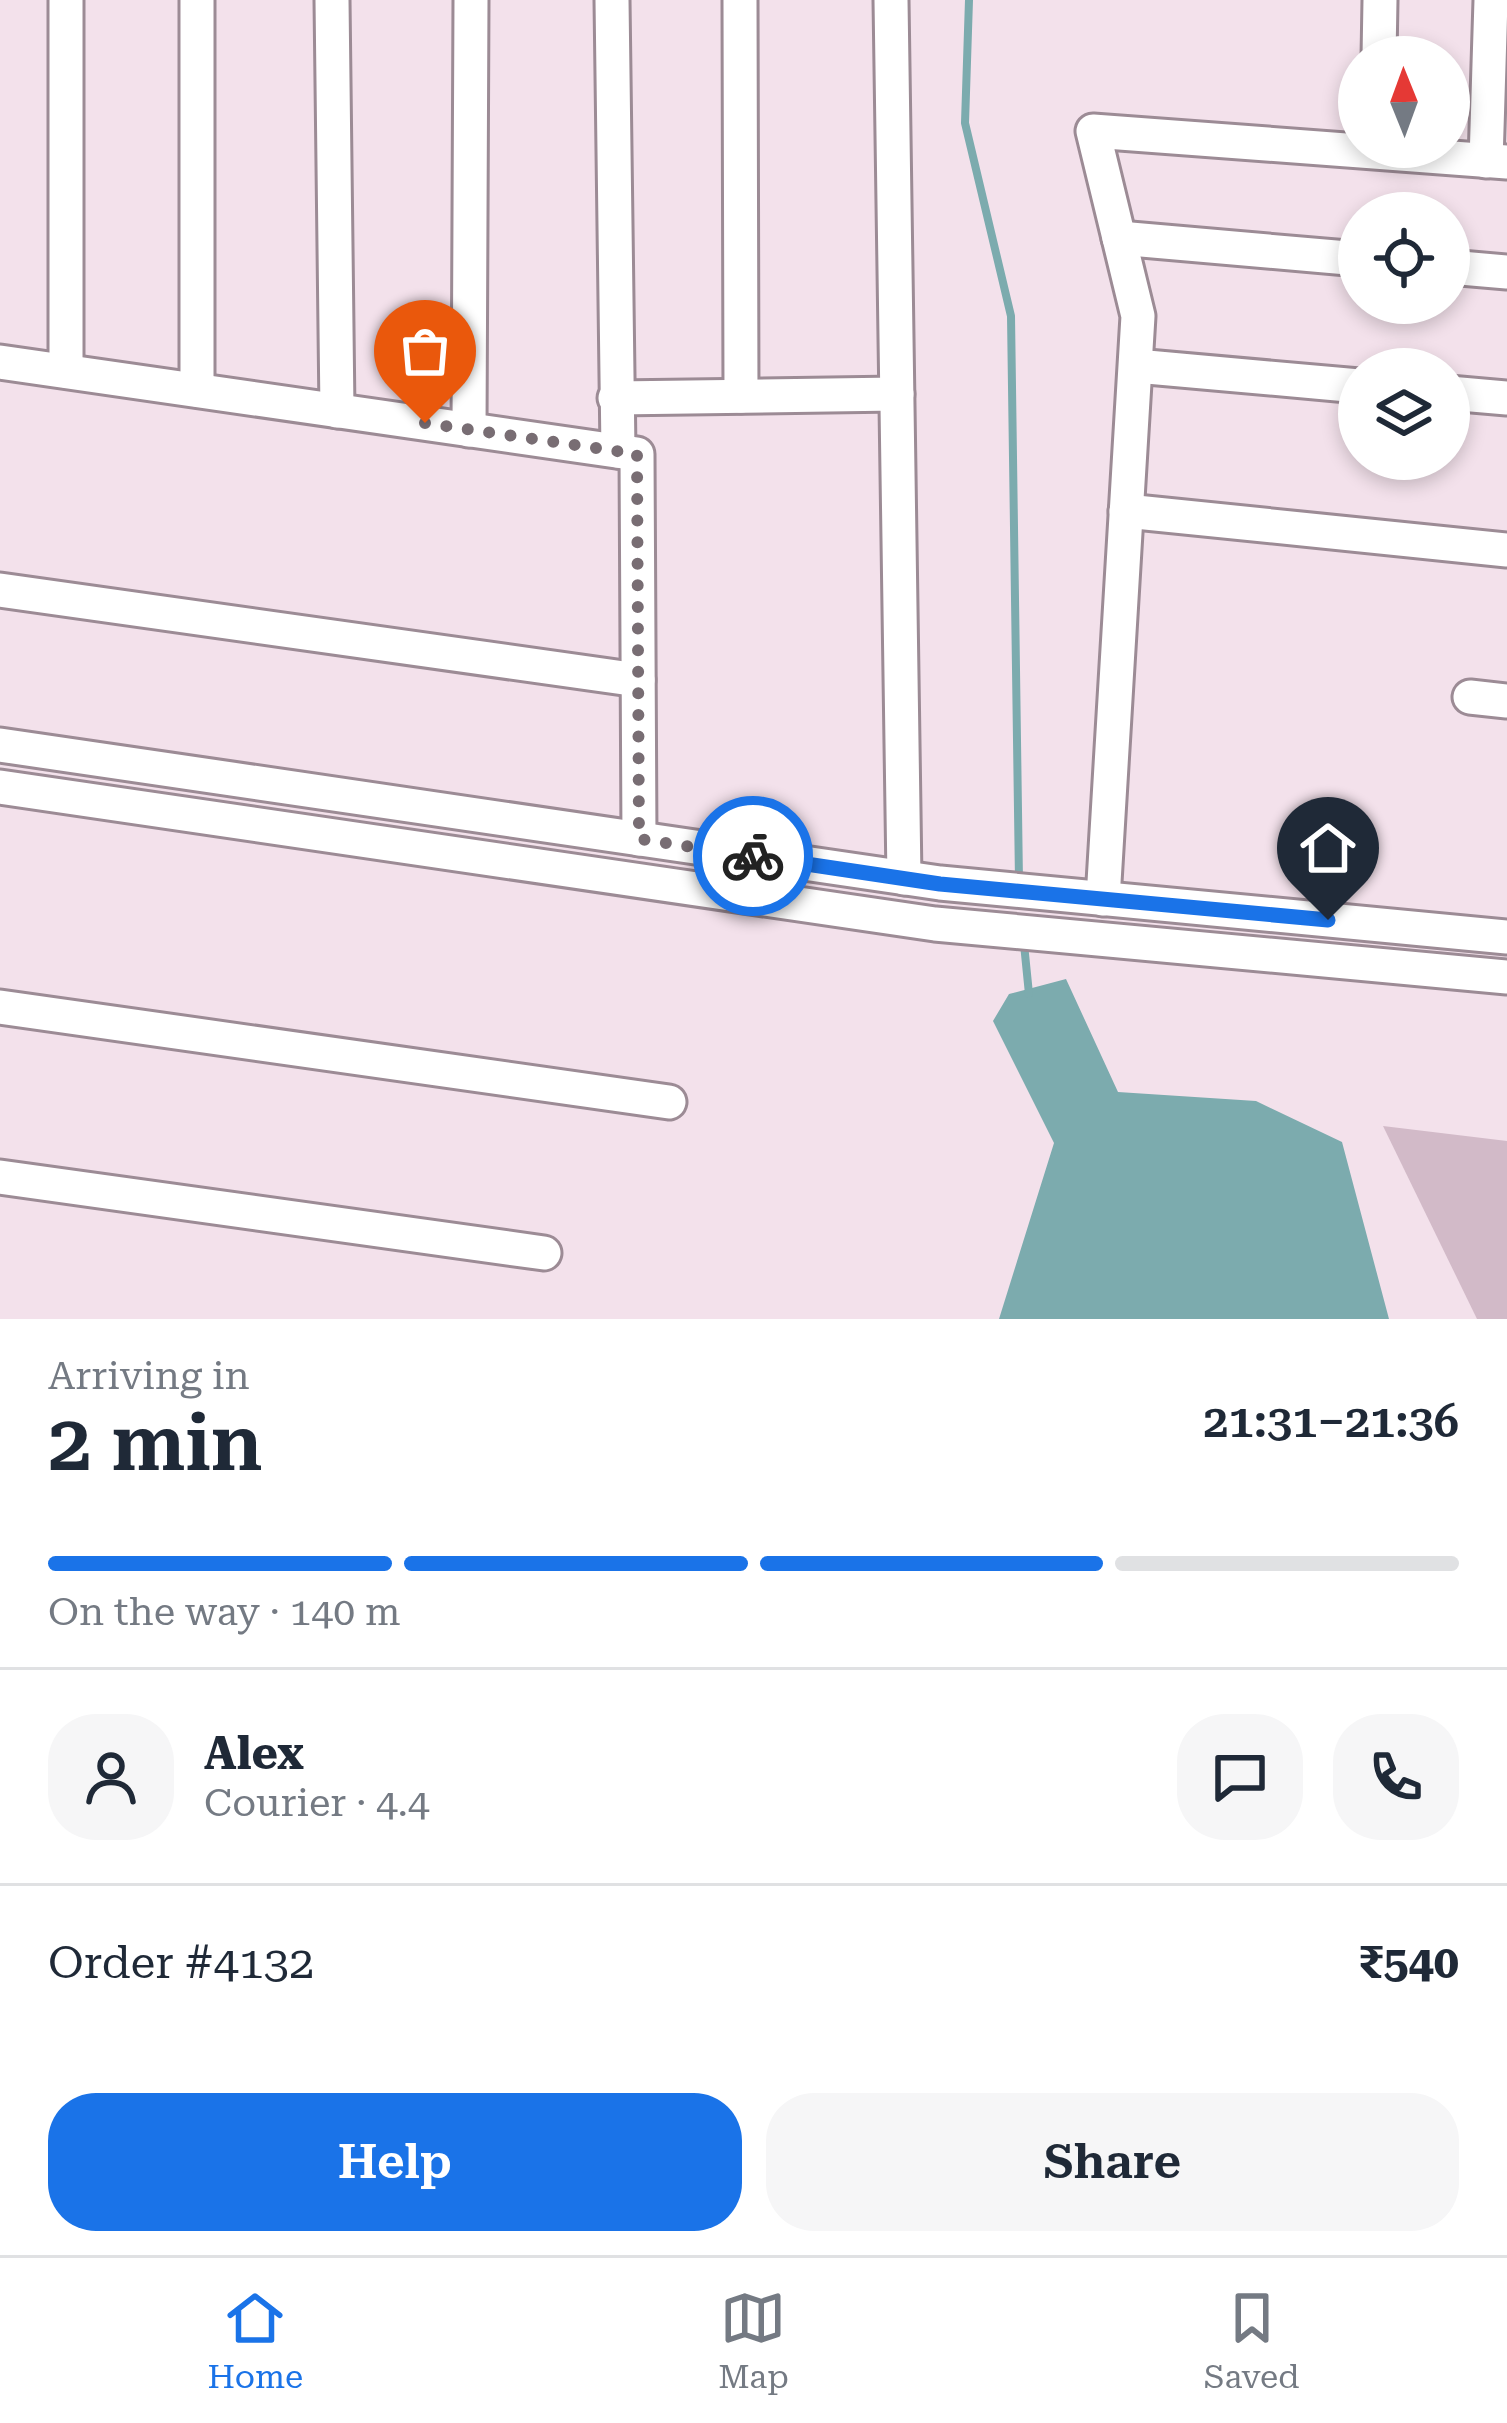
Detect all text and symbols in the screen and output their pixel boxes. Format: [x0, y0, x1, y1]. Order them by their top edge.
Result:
north arrow [1338, 36, 1470, 168]
map controls [1338, 36, 1470, 480]
button: locate [1338, 192, 1470, 324]
pin [374, 300, 476, 423]
icon: bag [392, 318, 458, 384]
button: layers [1338, 348, 1470, 480]
courier [693, 796, 813, 916]
pin [1277, 797, 1379, 920]
icon: home [1295, 815, 1361, 881]
icon: bike [720, 823, 786, 889]
text: Arriving in [48, 1353, 250, 1399]
text: 21:31–21:36 [1203, 1395, 1459, 1448]
text: 2 min [48, 1398, 263, 1489]
text: On the way · 140 m [48, 1589, 400, 1635]
button: person [48, 1714, 174, 1840]
button: chat [1177, 1714, 1303, 1840]
button: phone [1333, 1714, 1459, 1840]
text: Alex [204, 1727, 304, 1780]
text: Courier · 4.4 [204, 1780, 430, 1826]
text: Order #4132 [48, 1936, 314, 1989]
text: ₹540 [1358, 1936, 1459, 1989]
button: Help [48, 2093, 742, 2231]
button: Share [766, 2093, 1459, 2231]
tab: Home [208, 2285, 303, 2396]
tab: Map [718, 2285, 789, 2396]
tab: Saved [1204, 2285, 1299, 2396]

